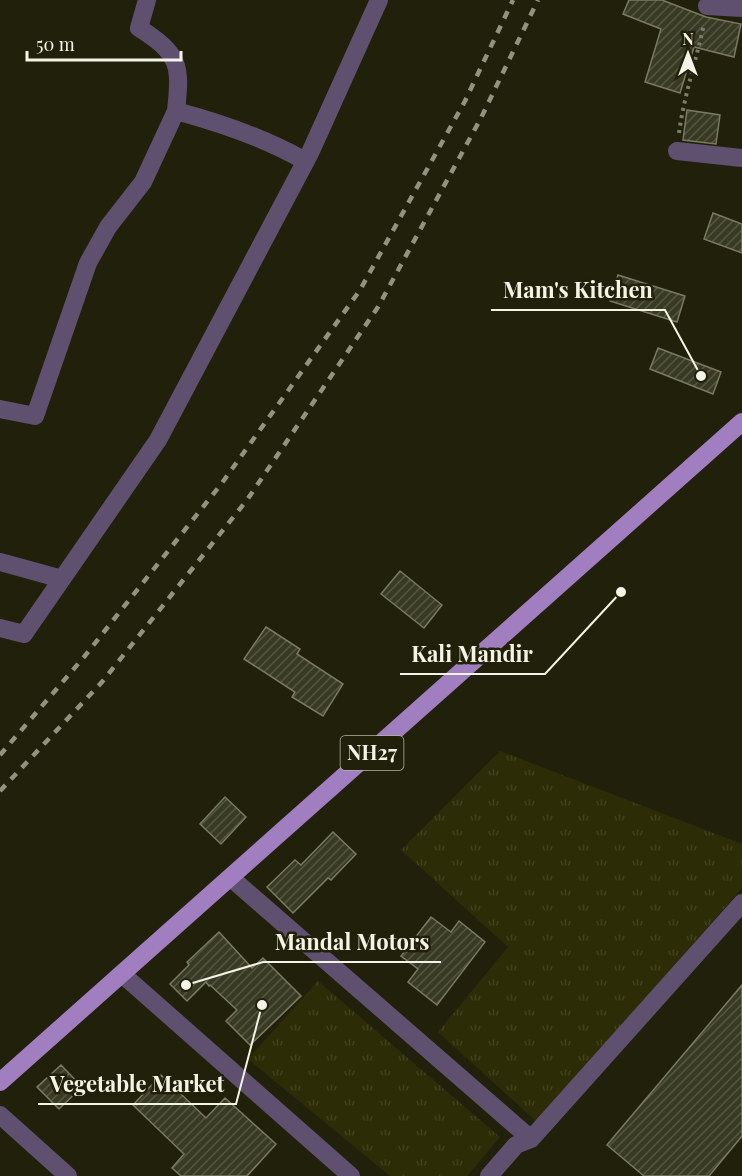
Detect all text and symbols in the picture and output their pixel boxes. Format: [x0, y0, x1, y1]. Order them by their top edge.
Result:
scale bar [27, 24, 182, 62]
north arrow [658, 24, 718, 84]
text: N [682, 28, 694, 49]
text: 50 m [36, 32, 75, 56]
callout: Mam's Kitchen [491, 270, 665, 310]
text: Mam's Kitchen [503, 274, 653, 304]
callout: Kali Mandir [400, 634, 545, 674]
text: Kali Mandir [411, 638, 533, 668]
road number: NH27 [340, 736, 404, 770]
callout: Mandal Motors [263, 922, 441, 962]
text: Mandal Motors [275, 926, 429, 956]
callout: Vegetable Market [38, 1064, 236, 1104]
text: Vegetable Market [49, 1068, 224, 1098]

